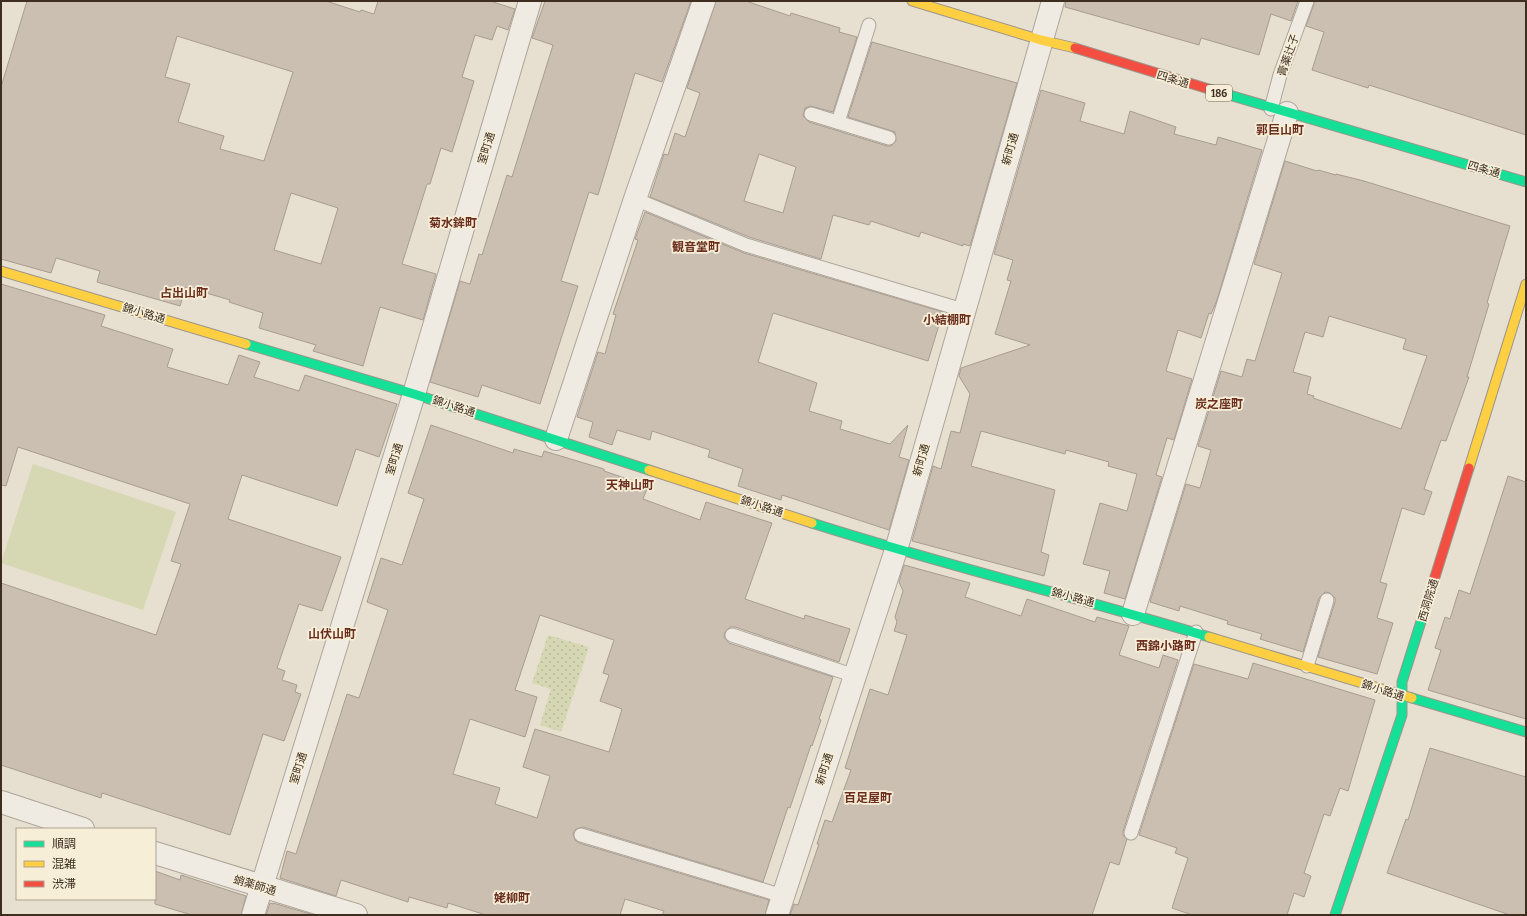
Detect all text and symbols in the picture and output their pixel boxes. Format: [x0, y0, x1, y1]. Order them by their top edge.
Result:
street label: 膏薬辻子 [1275, 32, 1302, 78]
street label: 四条通 [1155, 68, 1191, 91]
road number: 186 [1206, 85, 1232, 101]
district label: 郭巨山町 [1256, 123, 1304, 137]
street label: 室町通 [475, 130, 498, 166]
street label: 新町通 [1000, 131, 1021, 167]
street label: 四条通 [1466, 159, 1502, 180]
district label: 菊水鉾町 [429, 216, 477, 230]
district label: 観音堂町 [672, 240, 720, 254]
district label: 占出山町 [160, 286, 208, 300]
street label: 錦小路通 [121, 301, 167, 326]
district label: 小結棚町 [923, 313, 971, 327]
street label: 錦小路通 [431, 393, 477, 419]
district label: 炭之座町 [1195, 397, 1243, 411]
street label: 室町通 [383, 441, 406, 477]
street label: 新町通 [911, 442, 932, 478]
district label: 天神山町 [606, 478, 654, 492]
street label: 錦小路通 [739, 493, 785, 519]
street label: 西洞院通 [1416, 577, 1441, 623]
street label: 錦小路通 [1050, 586, 1096, 609]
district label: 山伏山町 [308, 627, 356, 641]
district label: 西錦小路町 [1136, 639, 1196, 653]
street label: 錦小路通 [1360, 677, 1406, 703]
street label: 室町通 [287, 750, 310, 786]
street label: 新町通 [813, 751, 836, 787]
district label: 百足屋町 [844, 791, 892, 805]
legend [16, 828, 156, 900]
text: 順調 [52, 837, 76, 851]
text: 混雑 [52, 857, 76, 871]
street label: 蛸薬師通 [232, 873, 278, 898]
text: 渋滞 [52, 877, 76, 891]
district label: 姥柳町 [494, 891, 530, 905]

